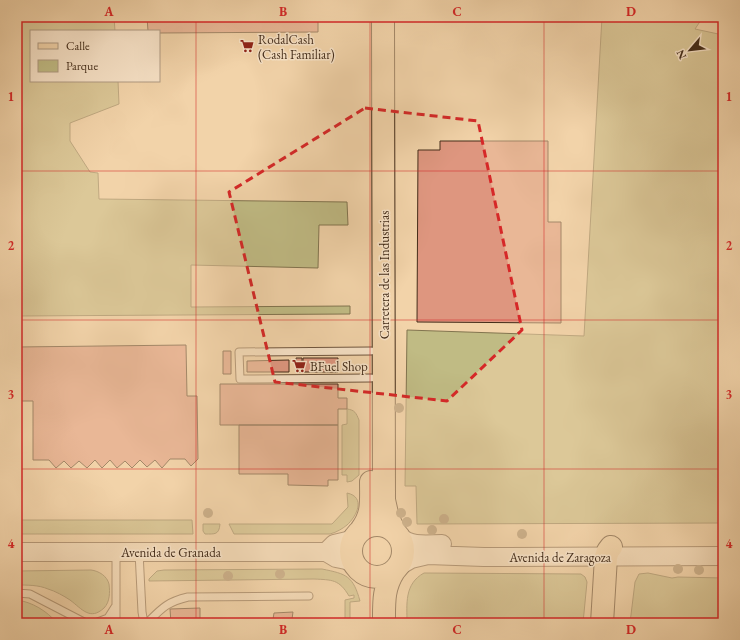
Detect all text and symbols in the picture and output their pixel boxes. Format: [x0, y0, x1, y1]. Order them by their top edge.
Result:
text: A [103, 3, 114, 20]
text: B [279, 3, 287, 20]
text: C [452, 3, 462, 20]
text: D [626, 3, 636, 20]
legend [30, 30, 160, 82]
north arrow [670, 30, 710, 70]
place label: RodalCash (Cash Familiar) [258, 31, 335, 63]
text: Calle [66, 38, 90, 54]
supermarket icon: RodalCash (Cash Familiar) [239, 38, 255, 54]
text: N [673, 47, 689, 62]
text: Parque [66, 58, 98, 74]
text: 1 [8, 88, 15, 105]
text: 1 [726, 88, 733, 105]
street label: Carretera de las Industrias [376, 211, 393, 339]
text: 2 [8, 237, 15, 254]
text: 2 [726, 237, 733, 254]
supermarket icon: BFuel Shop [291, 358, 307, 374]
place label: BFuel Shop [310, 358, 368, 375]
text: 3 [8, 386, 15, 403]
text: 3 [726, 386, 733, 403]
text: 4 [8, 535, 15, 552]
text: 4 [726, 535, 733, 552]
street label: Avenida de Granada [120, 544, 222, 561]
street label: Avenida de Zaragoza [508, 549, 612, 566]
text: A [103, 621, 114, 638]
text: B [279, 621, 287, 638]
text: C [452, 621, 462, 638]
text: D [626, 621, 636, 638]

